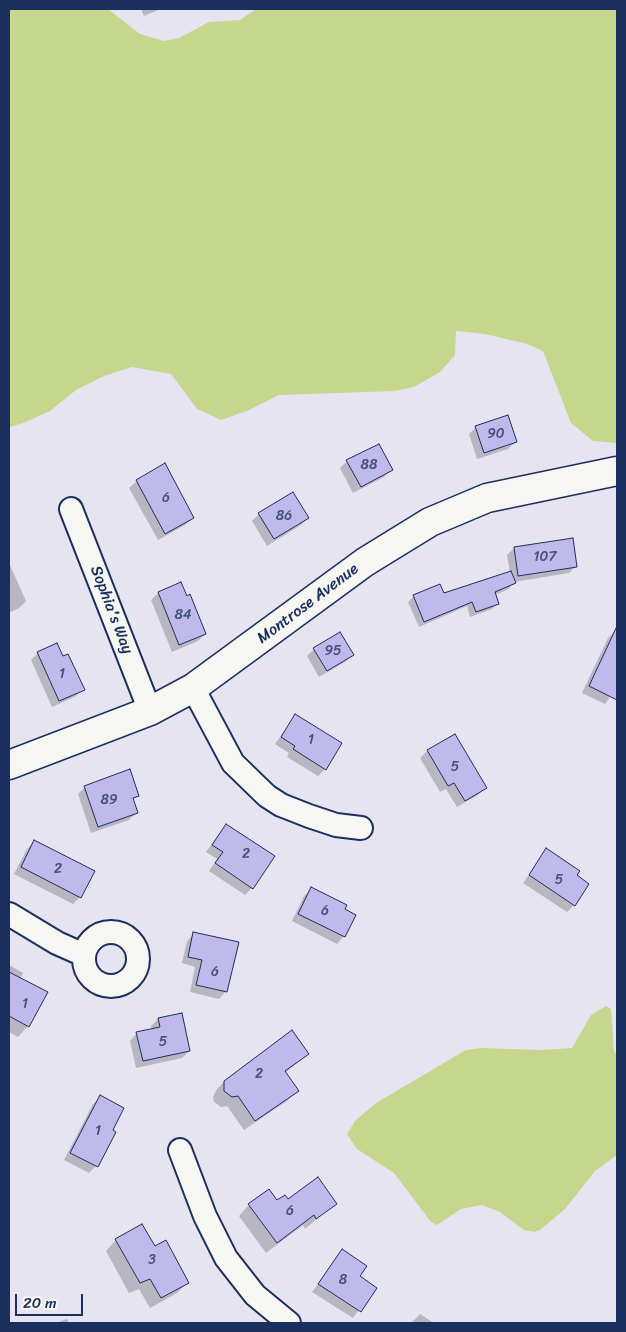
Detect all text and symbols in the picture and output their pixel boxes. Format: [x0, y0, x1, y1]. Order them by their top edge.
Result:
house number: 90 [487, 426, 505, 442]
house number: 88 [361, 457, 377, 473]
house number: 6 [162, 490, 170, 506]
house number: 86 [276, 508, 292, 524]
house number: 107 [534, 549, 556, 565]
street label: Montrose Avenue [254, 560, 362, 648]
street label: Sophia's Way [85, 563, 137, 657]
house number: 84 [174, 607, 192, 623]
house number: 95 [324, 643, 342, 659]
house number: 1 [59, 666, 65, 682]
house number: 1 [308, 732, 314, 748]
house number: 5 [451, 759, 459, 775]
house number: 89 [100, 792, 118, 808]
house number: 2 [242, 846, 250, 862]
house number: 2 [54, 861, 62, 877]
house number: 5 [555, 872, 563, 888]
house number: 6 [321, 903, 329, 919]
house number: 6 [211, 964, 219, 980]
house number: 1 [22, 996, 28, 1012]
house number: 5 [159, 1034, 167, 1050]
house number: 2 [255, 1066, 263, 1082]
house number: 1 [95, 1123, 101, 1139]
house number: 6 [286, 1203, 294, 1219]
house number: 3 [148, 1252, 156, 1268]
house number: 8 [339, 1272, 347, 1288]
scale bar [18, 1284, 85, 1316]
text: 20 m [23, 1290, 57, 1316]

